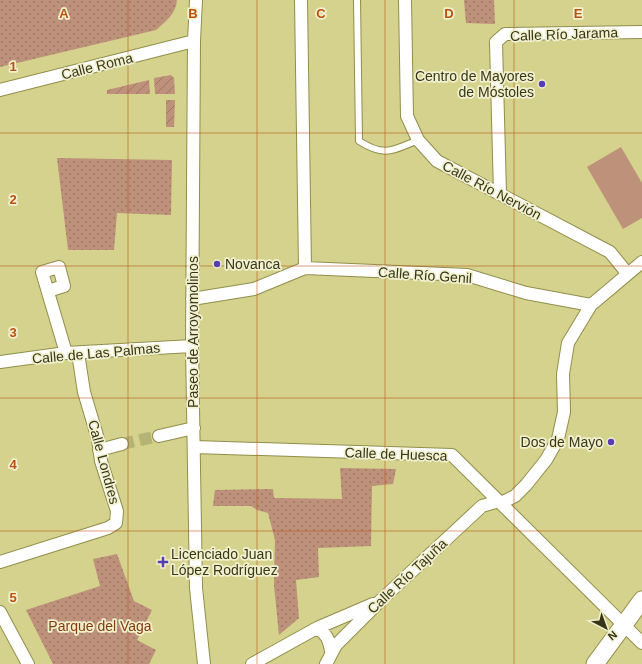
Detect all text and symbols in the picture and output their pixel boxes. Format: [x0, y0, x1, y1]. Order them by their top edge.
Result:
text: A [59, 6, 69, 21]
text: B [188, 6, 198, 21]
text: C [316, 6, 326, 21]
text: D [444, 6, 454, 21]
text: E [574, 6, 583, 21]
street label: Calle Río Jarama [510, 24, 619, 44]
street label: Calle Roma [60, 49, 135, 83]
text: 1 [9, 59, 17, 74]
place label: Centro de Mayores de Móstoles [415, 68, 534, 100]
marker: Centro de Mayores de Móstoles [537, 79, 547, 89]
street label: Calle Río Nervión [440, 157, 544, 223]
text: 2 [9, 192, 17, 207]
street label: Paseo de Arroyomolinos [185, 256, 201, 408]
place label: Novanca [225, 256, 280, 272]
marker: Novanca [212, 259, 222, 269]
street label: Calle Río Genil [377, 264, 473, 286]
text: 3 [9, 325, 17, 340]
street label: Calle de Las Palmas [31, 339, 161, 367]
street label: Calle Londres [85, 418, 123, 506]
place label: Dos de Mayo [521, 434, 603, 450]
marker: Dos de Mayo [606, 437, 616, 447]
street label: Calle de Huesca [344, 444, 448, 464]
text: 4 [9, 457, 17, 472]
street label: Calle Río Tajuña [364, 535, 450, 617]
place label: Licenciado Juan López Rodríguez [171, 546, 278, 578]
marker: Licenciado Juan López Rodríguez [158, 557, 168, 567]
text: 5 [9, 590, 17, 605]
north arrow [586, 608, 626, 648]
park label: Parque del Vaga [48, 618, 152, 634]
text: N [606, 628, 619, 643]

